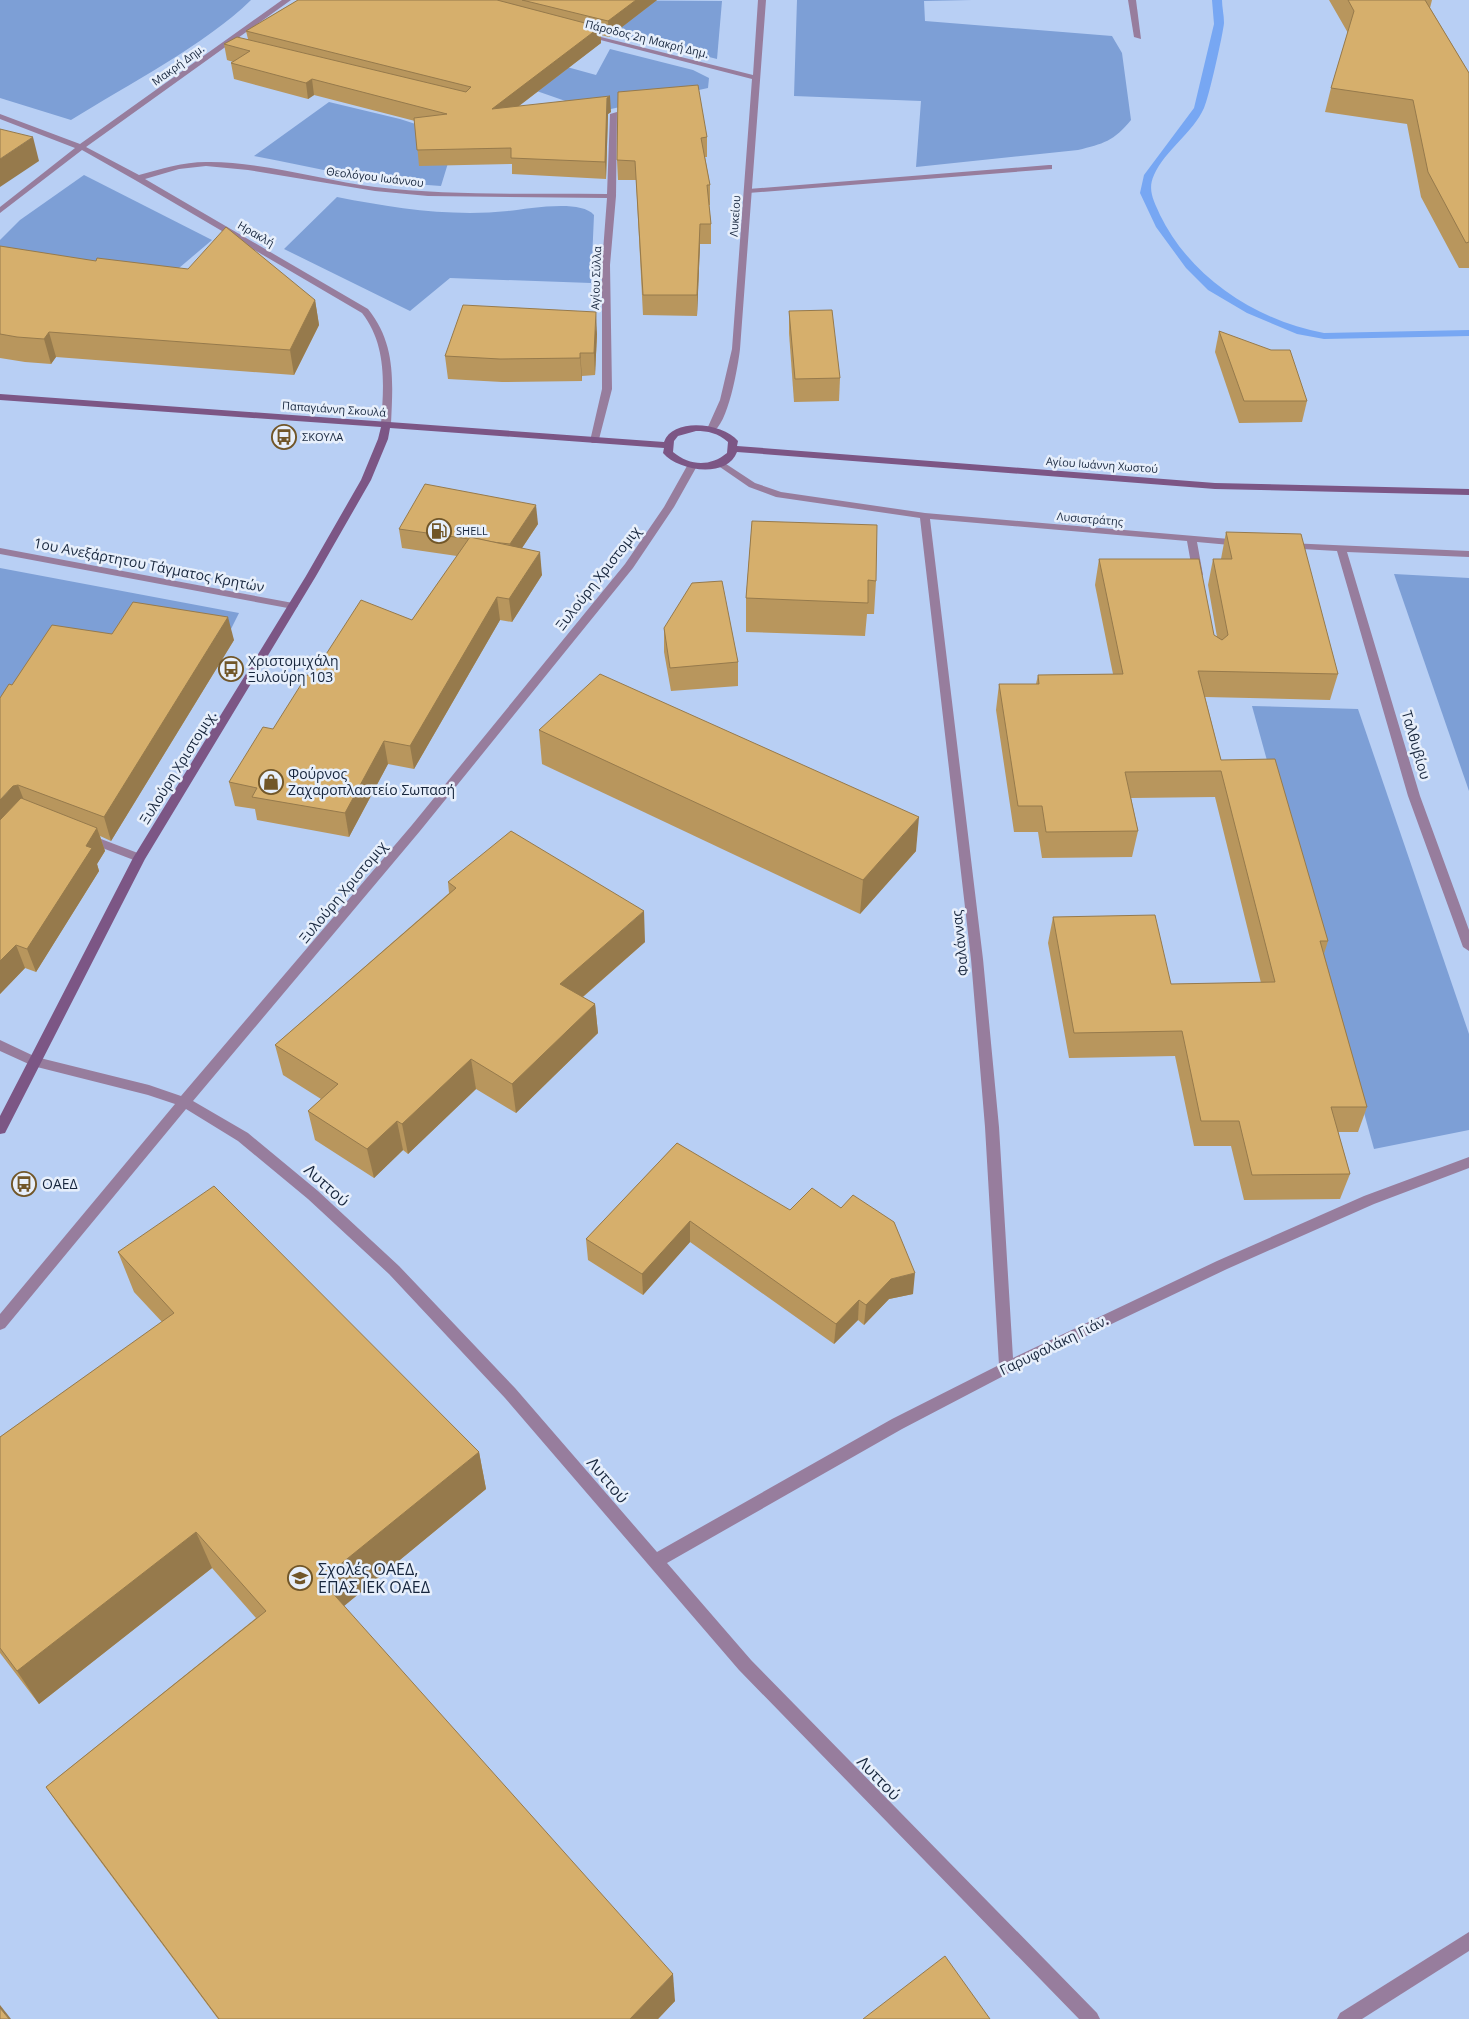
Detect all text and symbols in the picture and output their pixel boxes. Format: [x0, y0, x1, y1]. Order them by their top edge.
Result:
street label: Πάροδος 2η Μακρή Δημ. [584, 16, 710, 61]
street label: Μακρή Δημ. [148, 40, 207, 89]
street label: Θεολόγου Ιωάννου [325, 163, 425, 190]
street label: Λυκείου [726, 194, 743, 237]
street label: Ηρακλή [235, 217, 277, 250]
street label: Αγίου Σύλλα [587, 246, 604, 310]
street label: Παπαγιάννη Σκουλά [282, 397, 387, 420]
bus stop icon: ΣΚΟΥΛΑ [271, 424, 297, 450]
place label: ΣΚΟΥΛΑ [302, 429, 343, 444]
street label: Αγίου Ιωάννη Χωστού [1045, 453, 1159, 476]
street label: Λυσιστράτης [1056, 508, 1124, 529]
fuel station icon: SHELL [426, 518, 452, 544]
street label: Ξυλούρη Χριστομιχ [551, 521, 644, 634]
place label: SHELL [456, 523, 488, 538]
street label: 1ου Ανεξάρτητου Τάγματος Κρητών [32, 533, 266, 596]
place label: Χριστομιχάλη Ξυλούρη 103 [248, 651, 339, 686]
bus stop icon: Χριστομιχάλη Ξυλούρη 103 [218, 656, 244, 682]
street label: Ξυλούρη Χριστομιχ. [135, 706, 220, 827]
street label: Ταλθυβίου [1398, 708, 1435, 782]
place label: Φούρνος Ζαχαροπλαστείο Σωπασή [288, 764, 455, 799]
shop icon: Φούρνος Ζαχαροπλαστείο Σωπασή [258, 769, 284, 795]
street label: Ξυλούρη Χριστομιχ [294, 837, 391, 947]
street label: Φαλάννας [947, 909, 972, 977]
street label: Λυττού [300, 1159, 354, 1211]
bus stop icon: ΟΑΕΔ [11, 1171, 37, 1197]
place label: ΟΑΕΔ [42, 1174, 78, 1193]
street label: Γαρυφαλάκη Γιάν. [996, 1310, 1111, 1379]
street label: Λυττού [582, 1452, 634, 1508]
place label: Σχολές ΟΑΕΔ, ΕΠΑΣ ΙΕΚ ΟΑΕΔ [318, 1558, 430, 1598]
school or university icon: Σχολές ΟΑΕΔ, ΕΠΑΣ ΙΕΚ ΟΑΕΔ [287, 1565, 313, 1591]
street label: Λυττού [852, 1751, 906, 1805]

